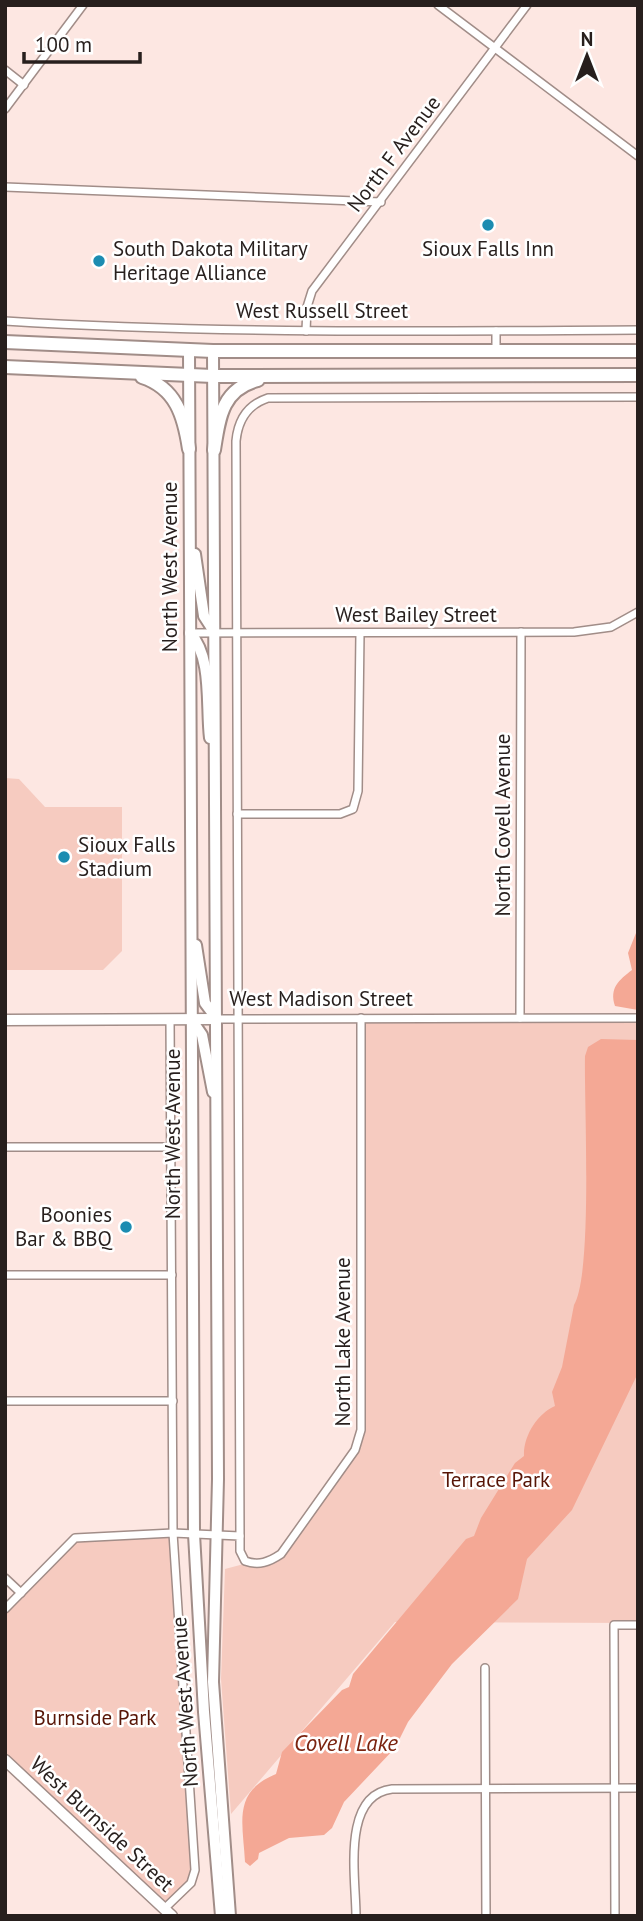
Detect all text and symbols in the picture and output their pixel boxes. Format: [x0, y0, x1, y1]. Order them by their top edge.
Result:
scale bar [24, 21, 140, 65]
north arrow [552, 21, 622, 91]
text: N [581, 27, 593, 51]
text: 100 m [35, 31, 92, 58]
street label: North F Avenue [341, 90, 446, 217]
marker: Sioux Falls Inn [480, 217, 496, 233]
place label: South Dakota Military Heritage Alliance [113, 235, 308, 286]
place label: Sioux Falls Inn [422, 235, 554, 262]
marker: South Dakota Military Heritage Alliance [91, 253, 107, 269]
street label: West Russell Street [236, 297, 408, 324]
street label: North West Avenue [156, 482, 183, 652]
street label: West Bailey Street [335, 601, 497, 628]
street label: North Covell Avenue [489, 734, 516, 916]
place label: Sioux Falls Stadium [78, 831, 176, 882]
marker: Sioux Falls Stadium [56, 849, 72, 865]
street label: West Madison Street [229, 985, 413, 1012]
street label: North West Avenue [159, 1049, 186, 1219]
place label: Boonies Bar & BBQ [15, 1201, 113, 1252]
marker: Boonies Bar & BBQ [118, 1219, 134, 1235]
street label: North Lake Avenue [329, 1257, 356, 1427]
park label: Terrace Park [442, 1466, 550, 1493]
street label: North West Avenue [165, 1616, 204, 1788]
park label: Burnside Park [34, 1704, 156, 1731]
water label: Covell Lake [294, 1728, 398, 1757]
street label: West Burnside Street [25, 1750, 180, 1897]

